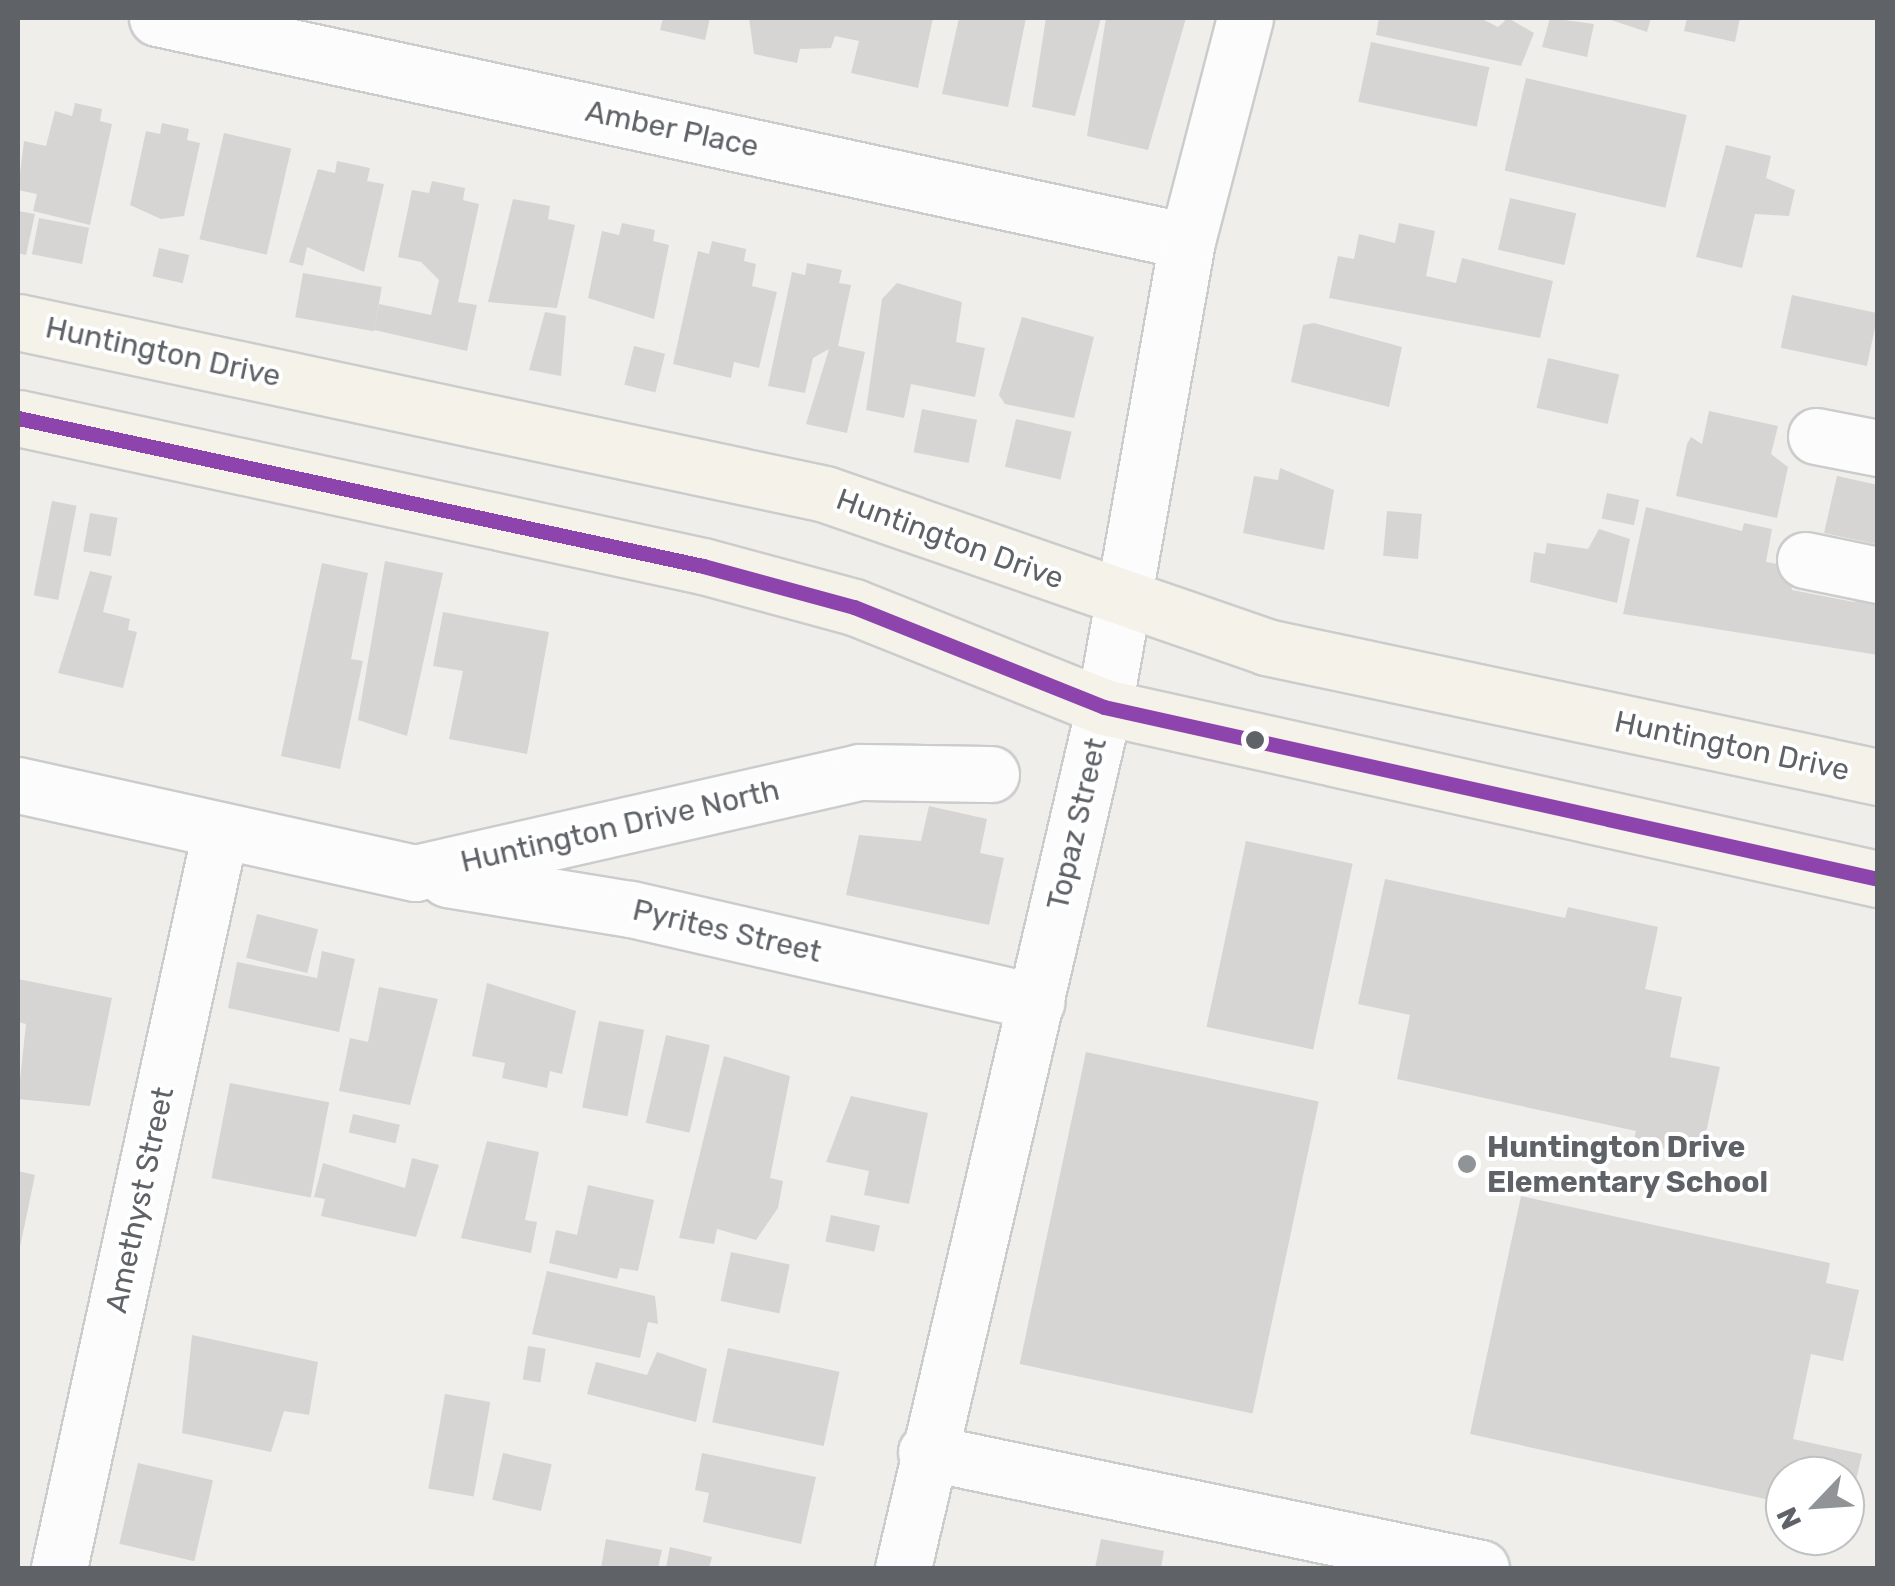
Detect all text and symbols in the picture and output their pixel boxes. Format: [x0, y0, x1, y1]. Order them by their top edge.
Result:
street label: Amber Place [582, 93, 762, 165]
street label: Huntington Drive [42, 310, 284, 394]
street label: Huntington Drive [831, 481, 1069, 597]
street label: Huntington Drive [1611, 704, 1853, 788]
unlabelled marker [1245, 730, 1265, 750]
street label: Topaz Street [1040, 734, 1114, 914]
street label: Huntington Drive North [457, 772, 783, 880]
street label: Pyrites Street [629, 892, 825, 970]
street label: Amethyst Street [98, 1084, 182, 1316]
place label: Huntington Drive Elementary School [1487, 1129, 1769, 1200]
marker: Huntington Drive Elementary School [1456, 1153, 1478, 1175]
north arrow [1765, 1456, 1865, 1556]
text: N [1770, 1502, 1808, 1534]

